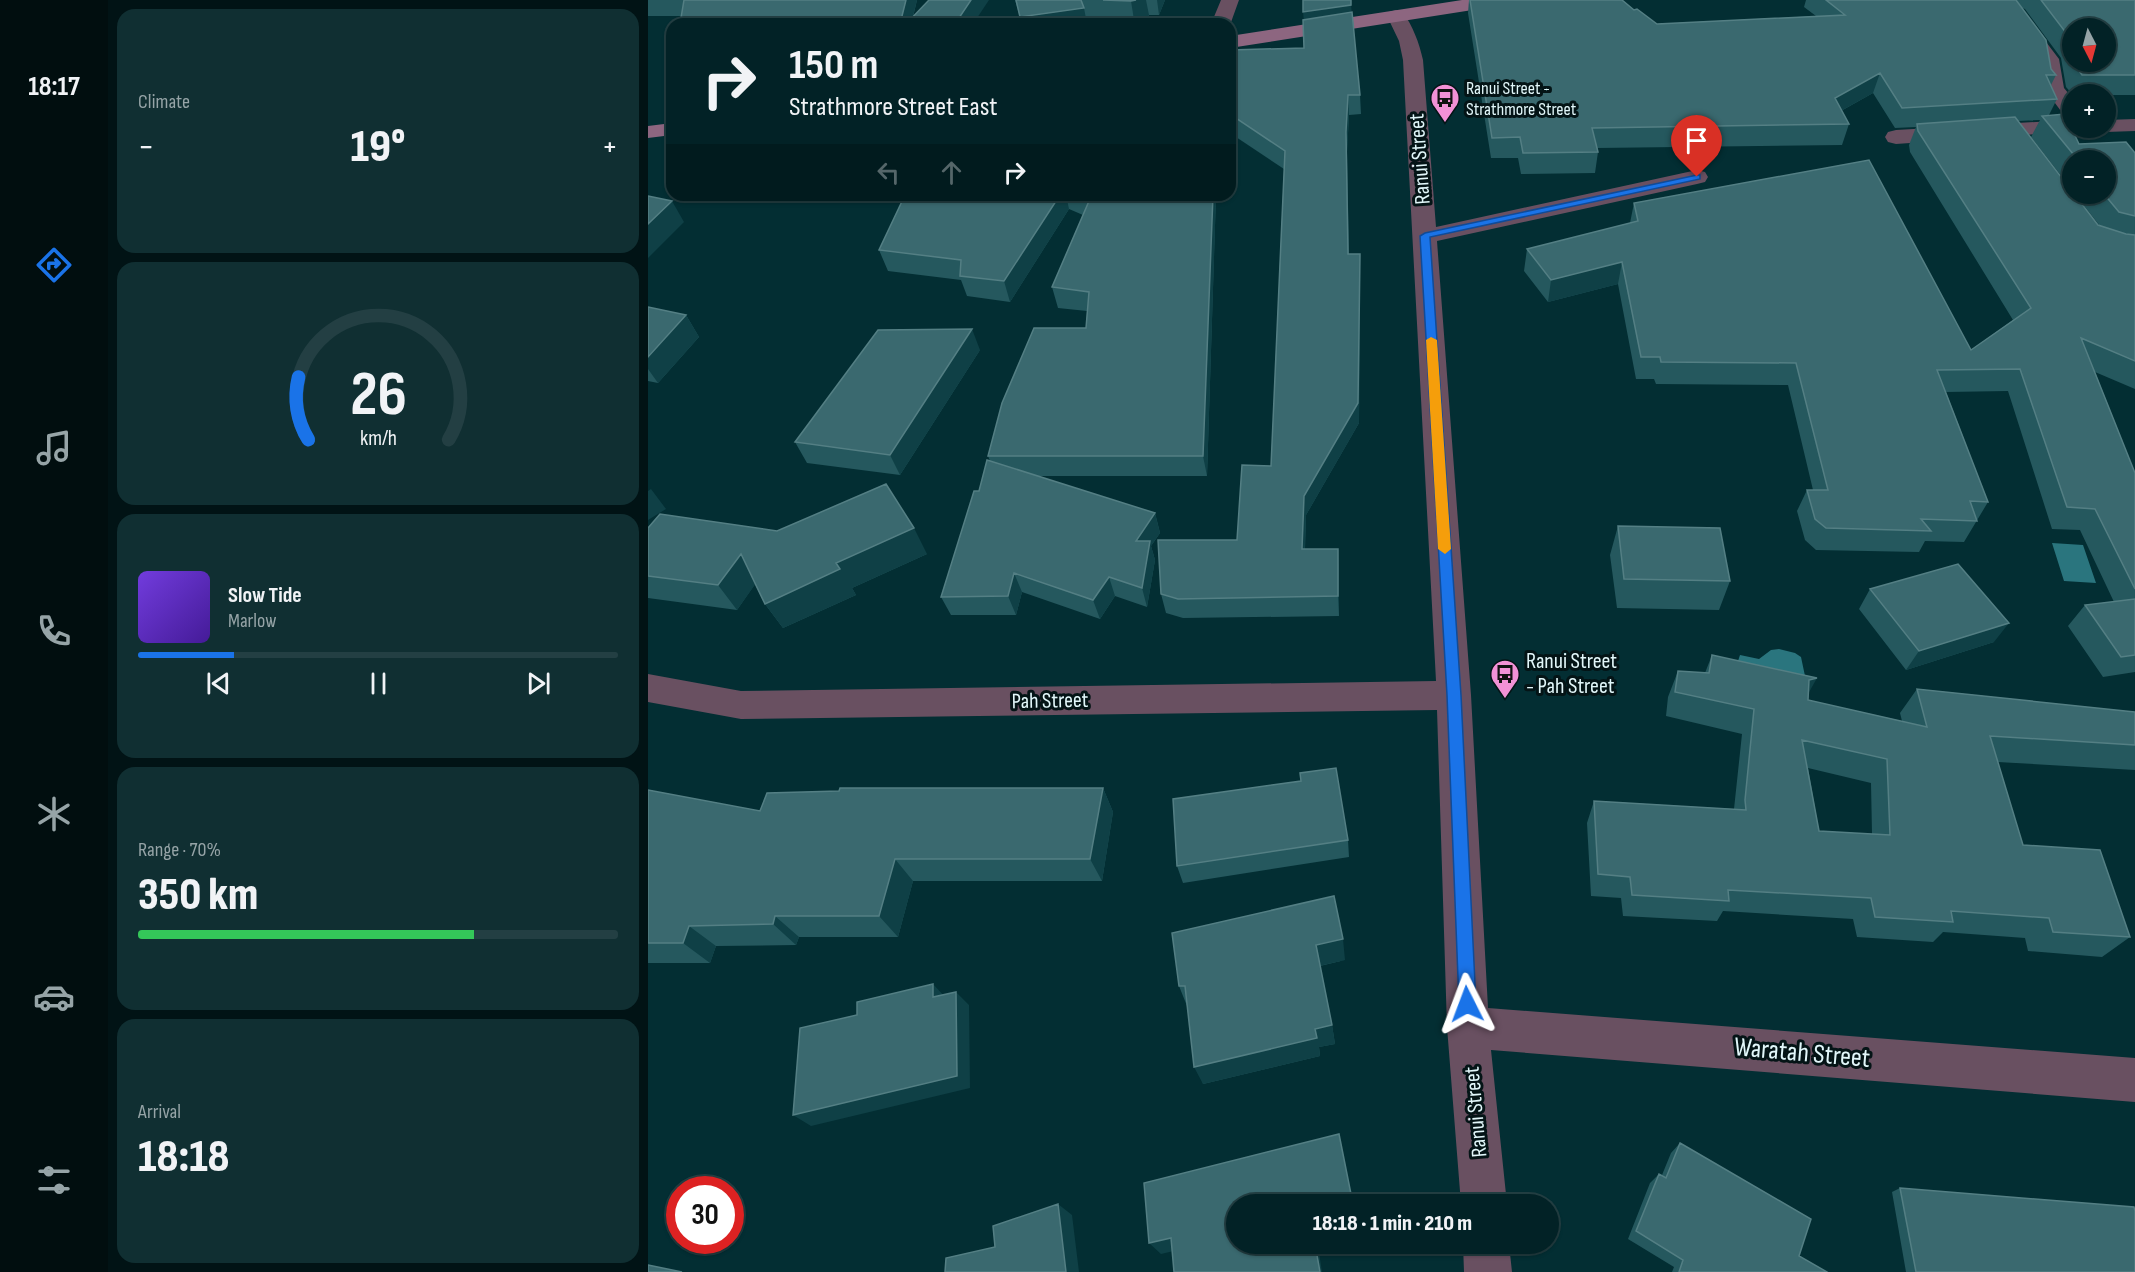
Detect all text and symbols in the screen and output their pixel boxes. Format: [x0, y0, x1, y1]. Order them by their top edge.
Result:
north arrow [2062, 18, 2116, 72]
map controls [2062, 18, 2116, 204]
text: 150 m [789, 40, 878, 91]
icon: right [690, 42, 768, 120]
text: 18:17 [28, 71, 80, 103]
place label: Ranui Street - Strathmore Street [1466, 78, 1577, 120]
bus stop icon: Ranui Street - Strathmore Street [1429, 82, 1461, 124]
button: + [2062, 84, 2116, 138]
text: Climate [138, 90, 190, 114]
text: Strathmore Street East [789, 91, 998, 123]
street label: Ranui Street [1403, 112, 1437, 205]
pin [1671, 115, 1722, 177]
text: 19° [351, 120, 405, 175]
icon: arrive [1680, 124, 1713, 157]
text: − [138, 127, 154, 167]
text: + [602, 127, 618, 167]
button: − [2062, 150, 2116, 204]
icon: left [872, 156, 905, 189]
icon: ahead [935, 156, 968, 189]
icon: right [998, 156, 1031, 189]
icon: directions [33, 244, 75, 286]
text: 26 [350, 359, 406, 434]
icon: music [33, 427, 75, 469]
text: km/h [359, 427, 397, 452]
text: Slow Tide [228, 582, 302, 609]
text: Marlow [228, 609, 276, 633]
icon: phone [33, 610, 75, 652]
place label: Ranui Street - Pah Street [1526, 648, 1617, 700]
bus stop icon: Ranui Street - Pah Street [1489, 658, 1521, 700]
icon: previous [202, 667, 235, 700]
icon: pause [362, 667, 395, 700]
icon: next [522, 667, 555, 700]
street label: Pah Street [1011, 687, 1089, 715]
icon: climate [33, 793, 75, 835]
text: Range · 70% [138, 838, 221, 862]
text: 350 km [138, 868, 258, 923]
position arrow [1435, 972, 1499, 1036]
icon: car [33, 976, 75, 1018]
street label: Waratah Street [1733, 1031, 1871, 1075]
street label: Ranui Street [1459, 1065, 1493, 1158]
text: Arrival [138, 1100, 181, 1124]
text: 18:18 [138, 1130, 230, 1185]
icon: filters [33, 1159, 75, 1201]
speed limit sign: 30 [666, 1176, 744, 1254]
text: 18:18 · 1 min · 210 m [1313, 1210, 1472, 1237]

